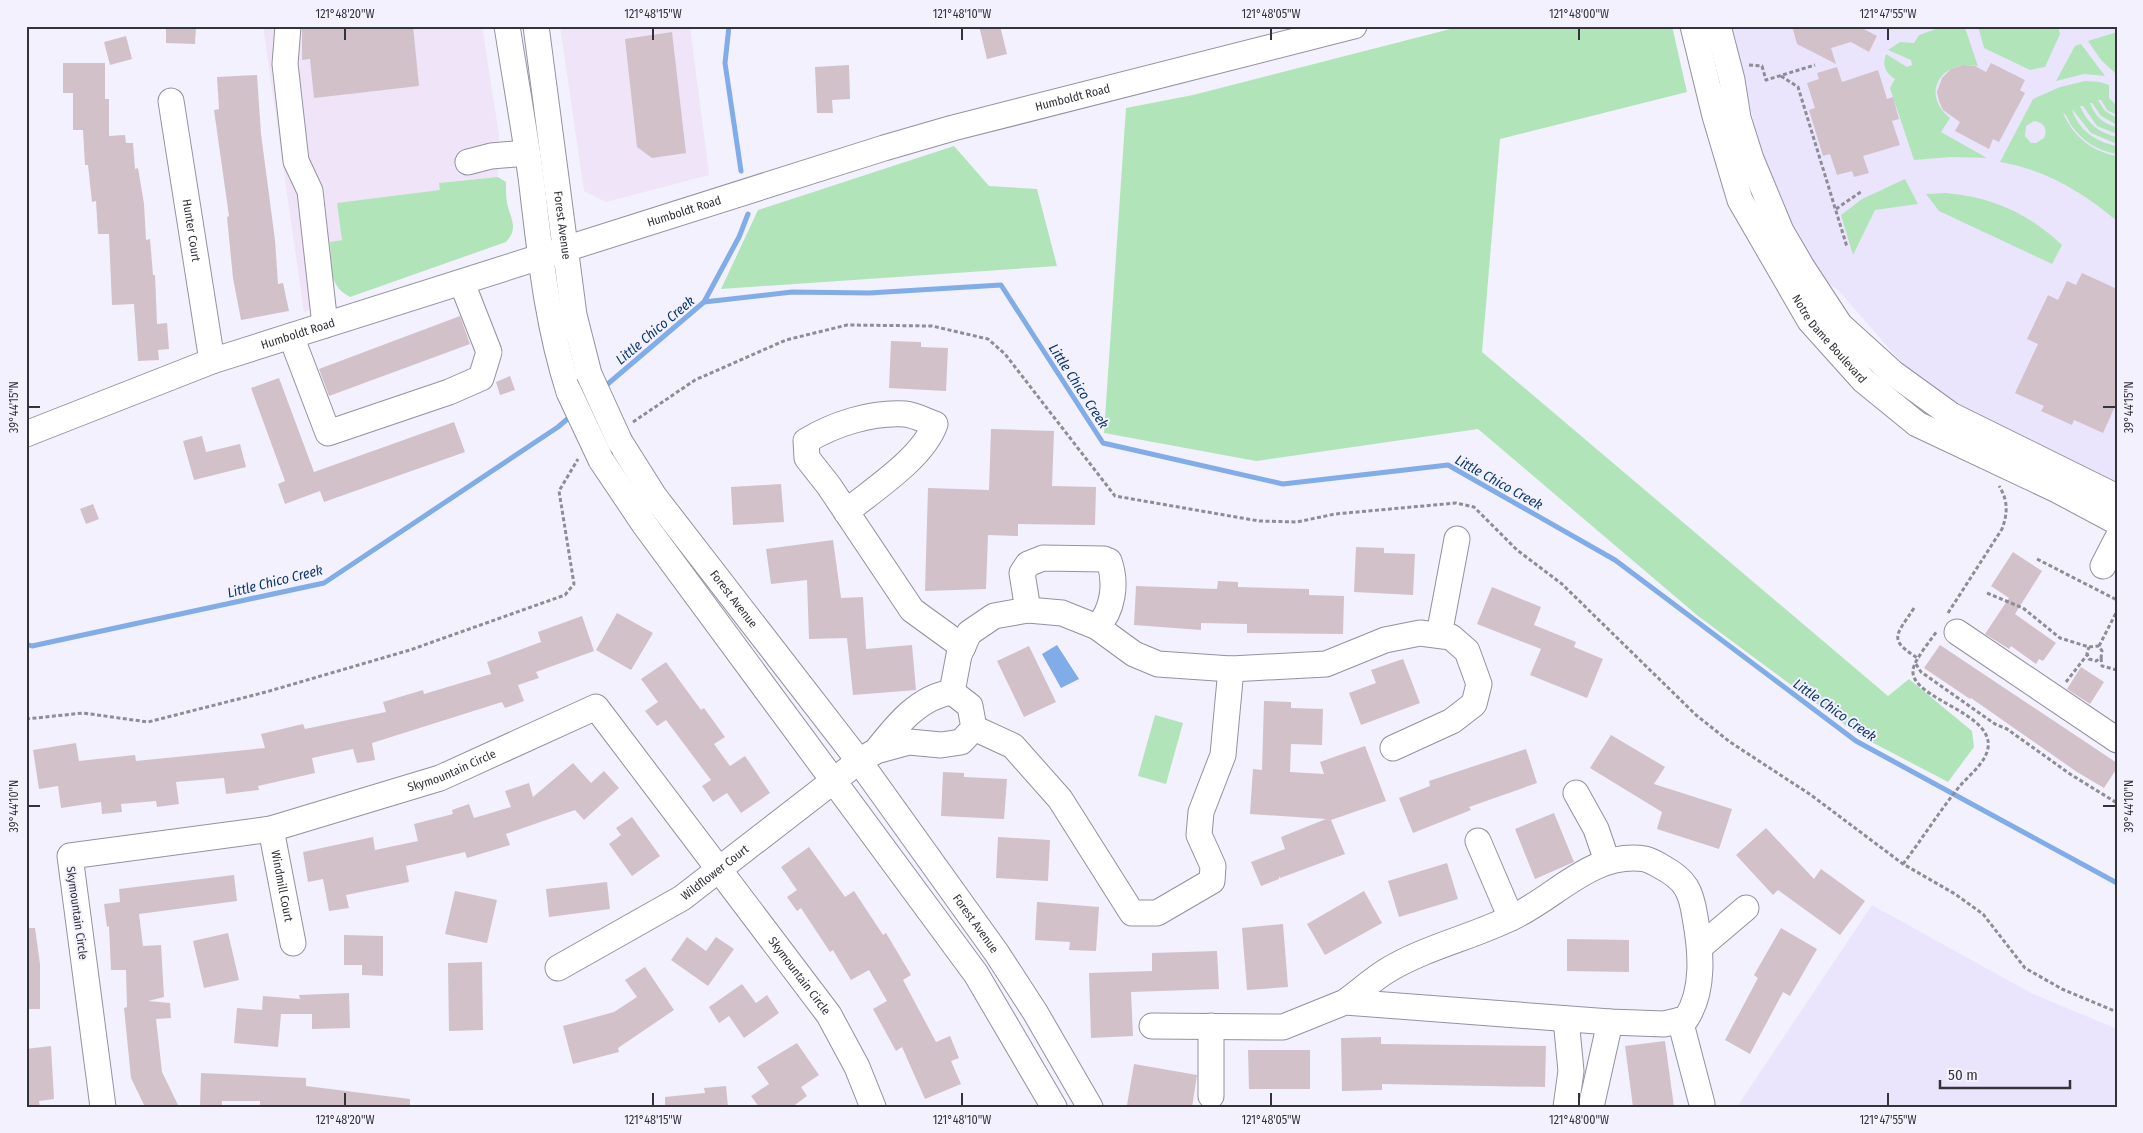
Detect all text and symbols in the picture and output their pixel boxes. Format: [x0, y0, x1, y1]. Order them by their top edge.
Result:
text: 121°48'20"W [315, 7, 375, 21]
text: 121°48'15"W [624, 7, 682, 21]
text: 121°48'10"W [933, 7, 991, 21]
text: 121°48'05"W [1242, 7, 1300, 21]
text: 121°48'00"W [1549, 7, 1609, 21]
text: 121°47'55"W [1859, 7, 1917, 21]
street label: Humboldt Road [1034, 81, 1111, 114]
street label: Forest Avenue [551, 190, 574, 260]
street label: Humboldt Road [645, 193, 723, 230]
street label: Hunter Court [180, 198, 203, 263]
water label: Little Chico Creek [612, 292, 698, 368]
street label: Notre Dame Boulevard [1789, 292, 1869, 386]
street label: Humboldt Road [259, 315, 337, 352]
water label: Little Chico Creek [1045, 341, 1112, 432]
text: 39°44'15"N [7, 381, 21, 433]
text: 39°44'15"N [2122, 381, 2136, 433]
water label: Little Chico Creek [1452, 451, 1546, 514]
water label: Little Chico Creek [226, 561, 325, 602]
street label: Forest Avenue [707, 567, 760, 631]
water label: Little Chico Creek [1790, 675, 1880, 745]
street label: Skymountain Circle [406, 747, 498, 794]
text: 39°44'10"N [7, 780, 21, 832]
text: 39°44'10"N [2122, 780, 2136, 832]
street label: Wildflower Court [678, 842, 752, 903]
street label: Windmill Court [268, 849, 296, 923]
street label: Skymountain Circle [64, 865, 90, 961]
street label: Forest Avenue [950, 892, 1001, 956]
street label: Skymountain Circle [765, 934, 833, 1018]
scale bar [1940, 1058, 2070, 1090]
text: 50 m [1948, 1066, 1978, 1084]
text: 121°48'20"W [315, 1113, 375, 1127]
text: 121°48'15"W [624, 1113, 682, 1127]
text: 121°48'10"W [933, 1113, 991, 1127]
text: 121°48'05"W [1242, 1113, 1300, 1127]
text: 121°48'00"W [1549, 1113, 1609, 1127]
text: 121°47'55"W [1859, 1113, 1917, 1127]

